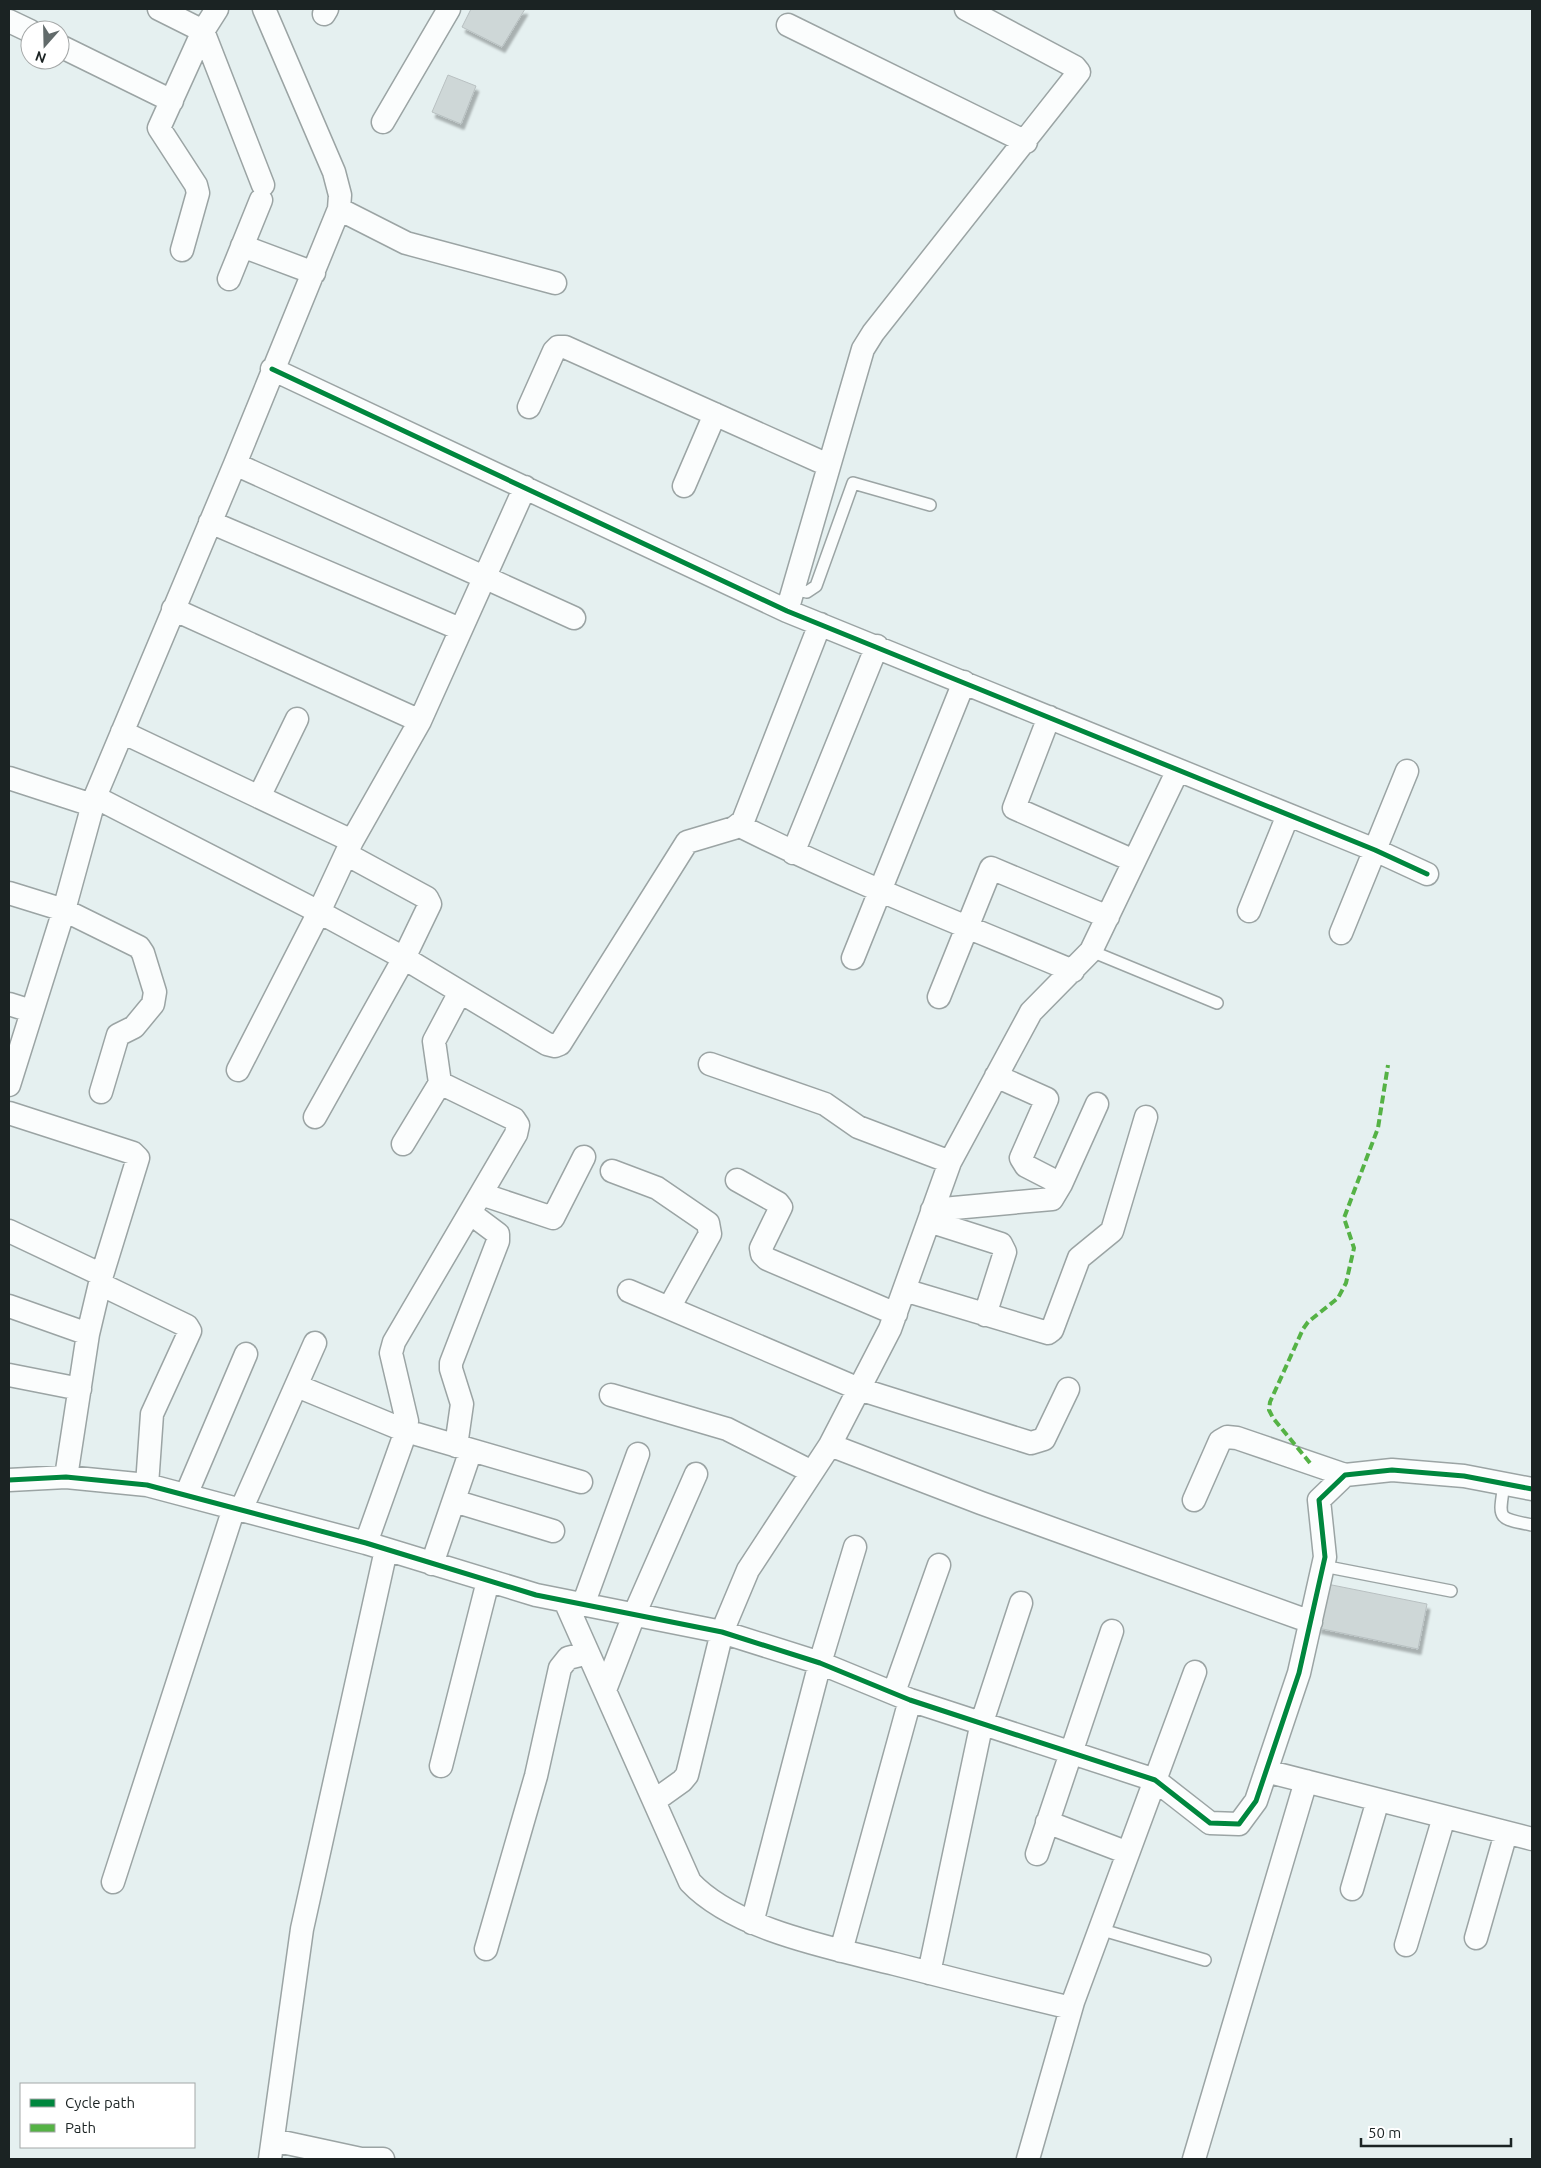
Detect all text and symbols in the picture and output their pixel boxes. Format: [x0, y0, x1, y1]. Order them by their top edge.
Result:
north arrow [20, 20, 70, 70]
text: N [33, 48, 48, 67]
legend [20, 2083, 195, 2148]
text: Cycle path [65, 2094, 135, 2111]
scale bar [1361, 2116, 1511, 2148]
text: Path [65, 2119, 96, 2136]
text: 50 m [1368, 2124, 1401, 2141]

